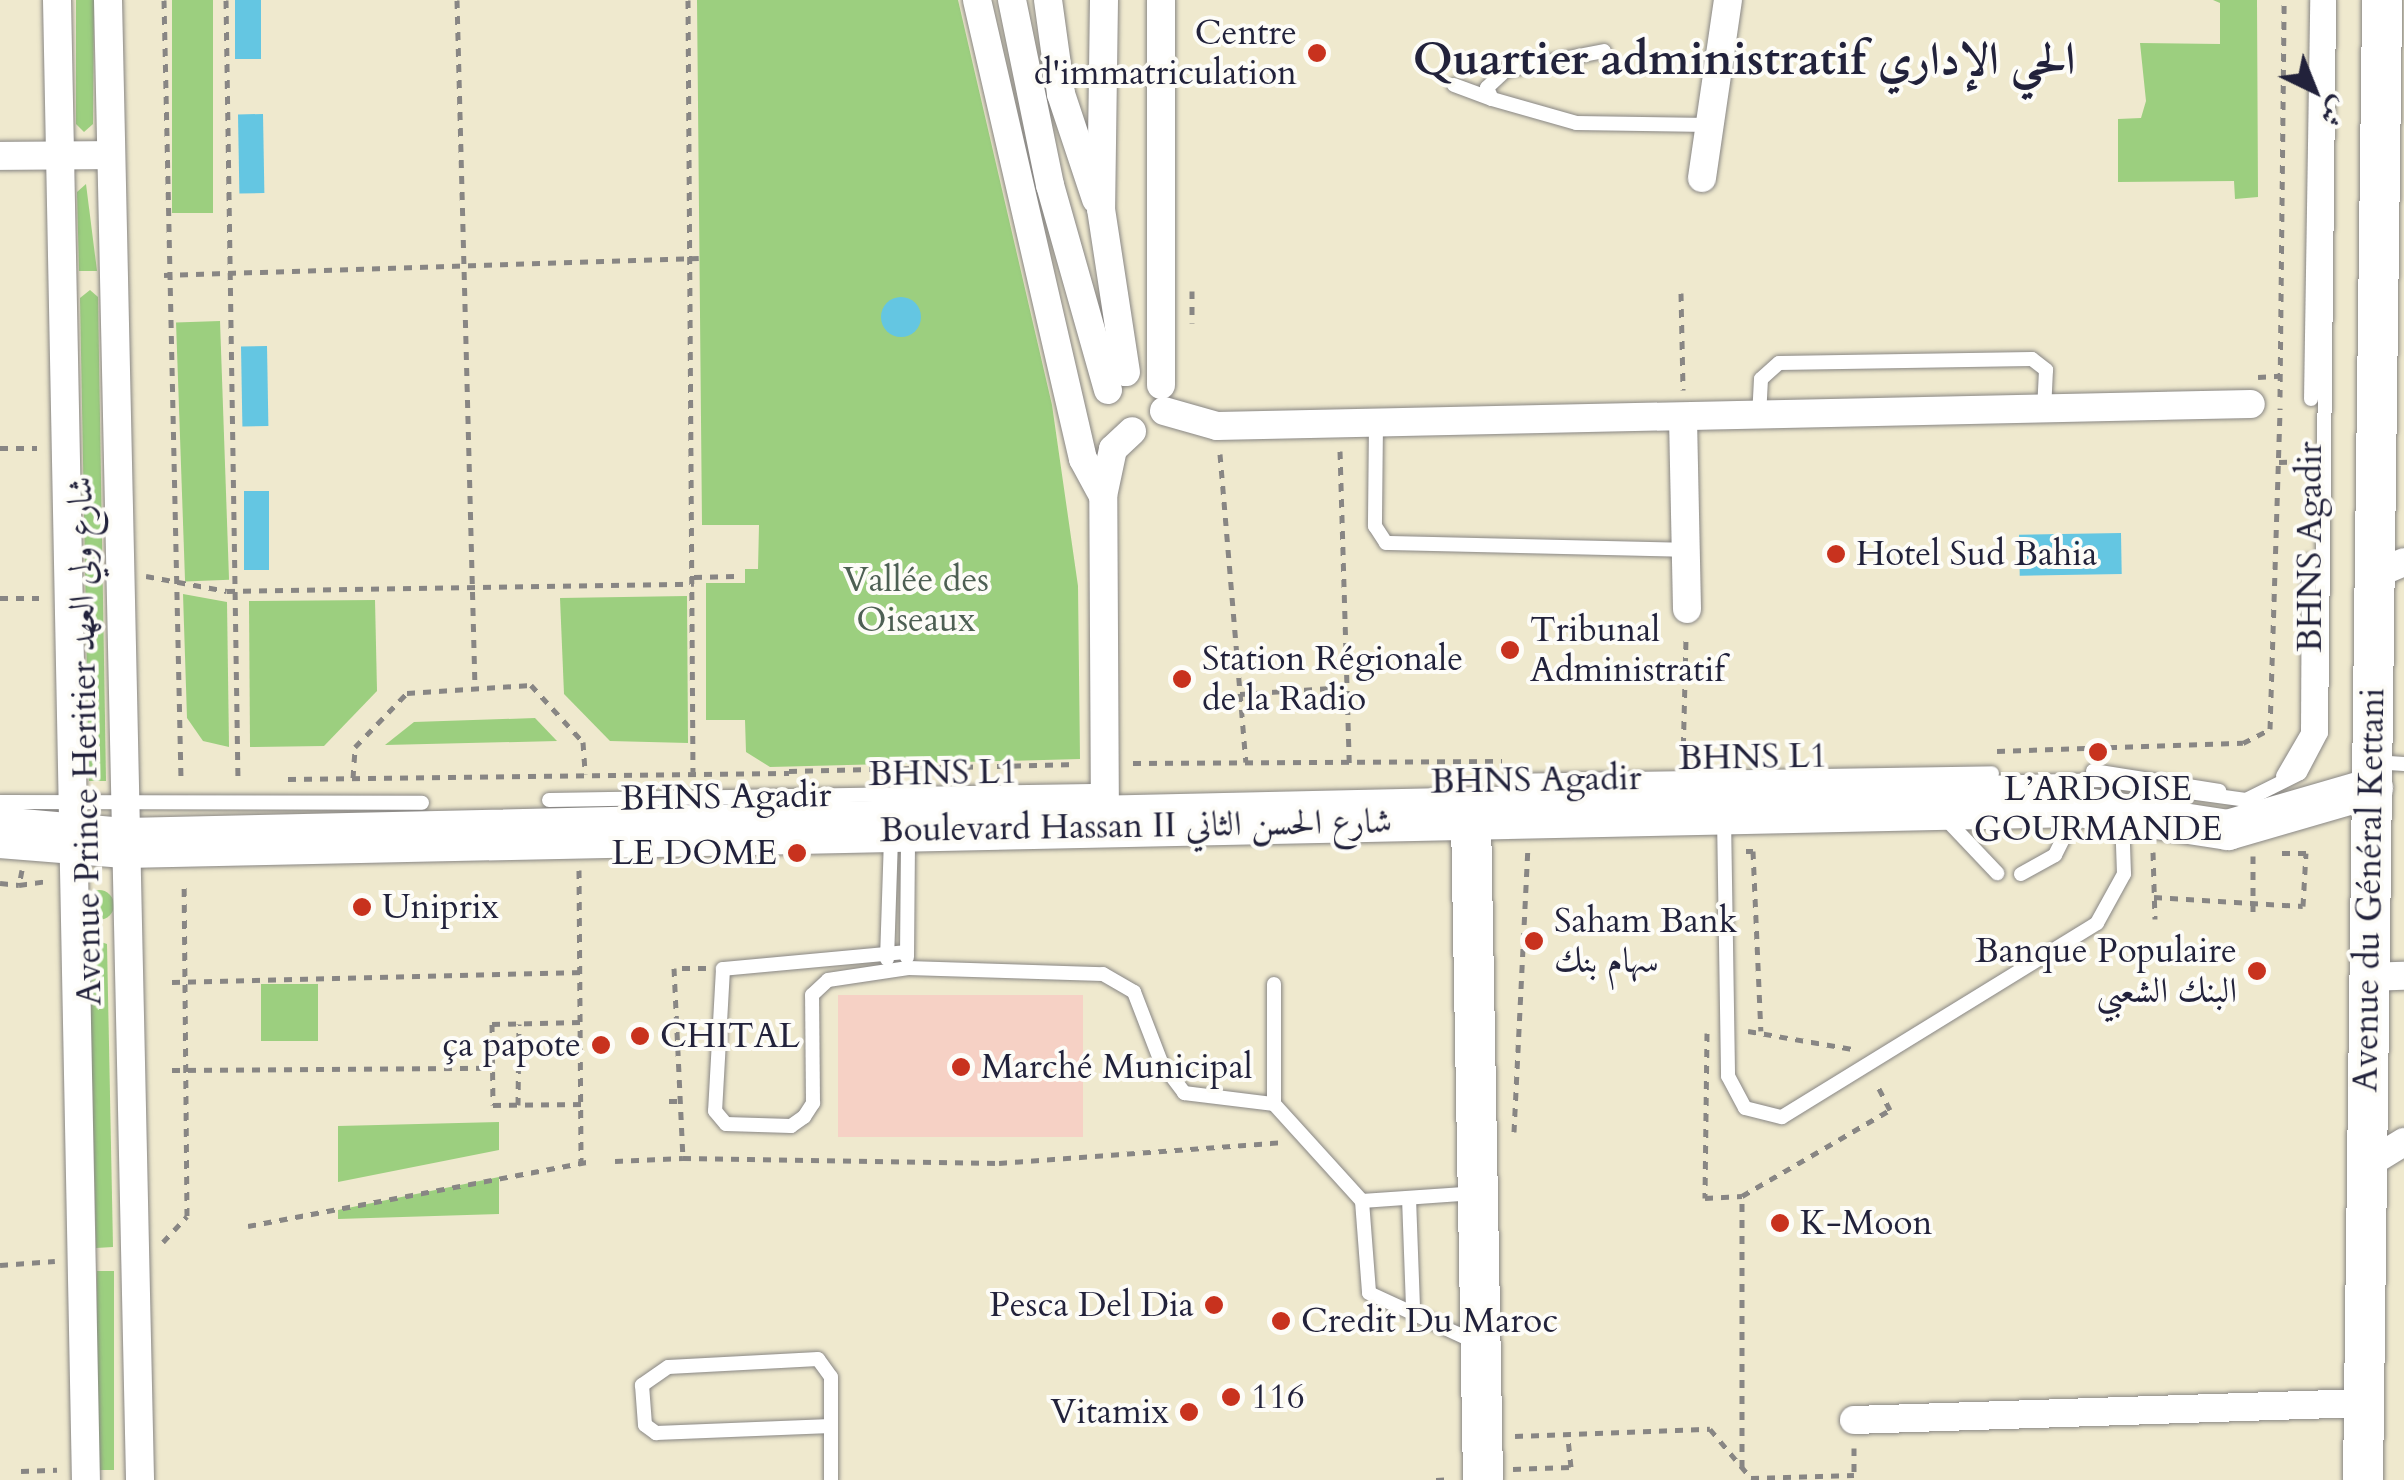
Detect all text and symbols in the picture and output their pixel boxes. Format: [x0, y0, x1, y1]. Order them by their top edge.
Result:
place label: Centre d'immatriculation [1034, 12, 1297, 94]
district label: Quartier administratif الحي الإداري [1413, 33, 2075, 87]
north arrow [2264, 40, 2364, 140]
marker: Centre d'immatriculation [1306, 42, 1328, 64]
text: ش [2311, 89, 2358, 135]
street label: BHNS Agadir [2289, 442, 2331, 652]
street label: Avenue Prince Heritier شارع ولي العهد [59, 476, 111, 1006]
place label: Hotel Sud Bahia [1856, 533, 2097, 575]
marker: Hotel Sud Bahia [1825, 543, 1847, 565]
park label: Vallée des Oiseaux [843, 559, 989, 641]
place label: Tribunal Administratif [1530, 609, 1725, 691]
place label: Station Régionale de la Radio [1202, 638, 1463, 720]
marker: Tribunal Administratif [1499, 639, 1521, 661]
marker: Station Régionale de la Radio [1171, 668, 1193, 690]
street label: Avenue du Général Kettani [2344, 687, 2394, 1093]
street label: BHNS L1 [1678, 735, 1828, 779]
marker: L’ARDOISE GOURMANDE [2087, 741, 2109, 763]
street label: BHNS L1 [868, 751, 1018, 795]
street label: BHNS Agadir [1430, 757, 1642, 803]
place label: L’ARDOISE GOURMANDE [1974, 768, 2222, 850]
street label: BHNS Agadir [620, 774, 832, 820]
street label: Boulevard Hassan II شارع الحسن الثاني [879, 801, 1393, 851]
place label: LE DOME [612, 832, 777, 874]
marker: LE DOME [786, 842, 808, 864]
place label: Uniprix [382, 886, 499, 928]
marker: Uniprix [351, 896, 373, 918]
place label: Saham Bank سهام بنك [1554, 900, 1738, 982]
marker: Saham Bank سهام بنك [1523, 930, 1545, 952]
place label: Banque Populaire البنك الشعبي [1975, 930, 2237, 1012]
marker: Banque Populaire البنك الشعبي [2246, 960, 2268, 982]
place label: CHITAL [660, 1015, 800, 1057]
place label: ça papote [442, 1024, 581, 1066]
marker: CHITAL [629, 1025, 651, 1047]
marker: ça papote [590, 1034, 612, 1056]
place label: Marché Municipal [981, 1046, 1253, 1088]
marker: Marché Municipal [950, 1056, 972, 1078]
place label: K-Moon [1800, 1202, 1932, 1244]
marker: K-Moon [1769, 1212, 1791, 1234]
place label: Pesca Del Dia [989, 1284, 1194, 1326]
marker: Pesca Del Dia [1203, 1294, 1225, 1316]
place label: Credit Du Maroc [1301, 1300, 1558, 1342]
marker: Credit Du Maroc [1270, 1310, 1292, 1332]
place label: 116 [1251, 1376, 1305, 1418]
marker: 116 [1220, 1386, 1242, 1408]
place label: Vitamix [1050, 1391, 1169, 1433]
marker: Vitamix [1178, 1401, 1200, 1423]

